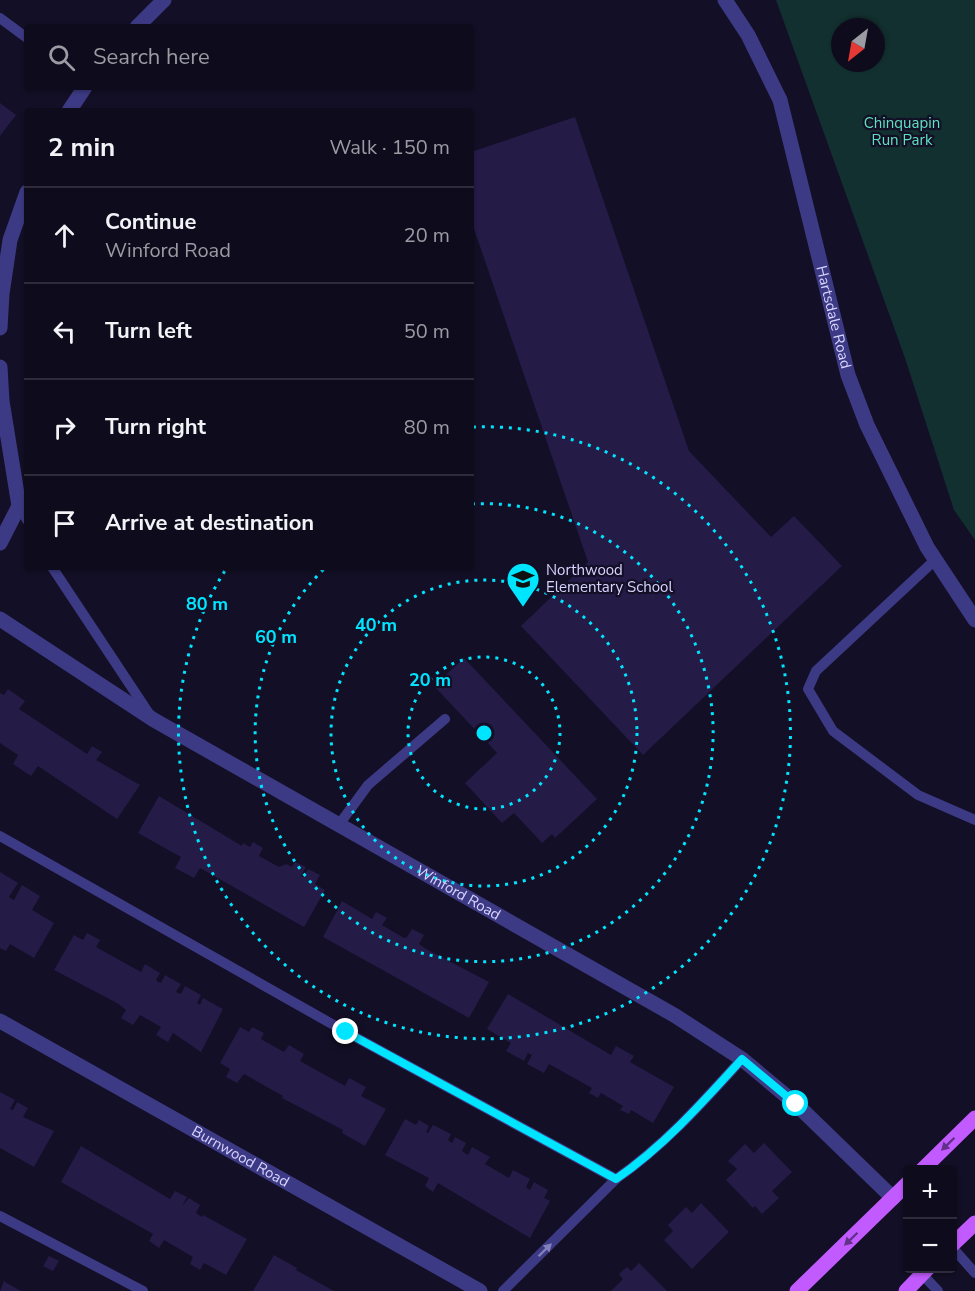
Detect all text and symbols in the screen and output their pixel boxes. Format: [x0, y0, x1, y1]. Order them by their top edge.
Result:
north arrow [831, 18, 885, 72]
search box [24, 24, 474, 90]
icon: search [45, 41, 78, 74]
text: Search here [93, 42, 210, 72]
park label: Chinquapin Run Park [864, 113, 940, 150]
text: 2 min [48, 130, 115, 165]
text: Walk · 150 m [330, 134, 450, 161]
text: Continue [105, 207, 196, 237]
icon: ahead [48, 219, 81, 252]
text: 20 m [404, 222, 450, 249]
text: Winford Road [105, 237, 231, 264]
street label: Hartsdale Road [811, 264, 856, 371]
icon: left [48, 315, 81, 348]
text: Turn left [105, 316, 192, 346]
text: 50 m [404, 318, 450, 345]
icon: right [48, 411, 81, 444]
text: Turn right [105, 412, 206, 442]
text: 80 m [404, 414, 450, 441]
icon: arrive [48, 507, 81, 540]
text: Arrive at destination [105, 508, 314, 538]
place label: Northwood Elementary School [546, 560, 673, 597]
school or university icon: Northwood Elementary School [505, 561, 541, 608]
text: 80 m [186, 592, 228, 616]
text: 40 m [355, 613, 397, 637]
text: 60 m [255, 625, 297, 649]
text: 20 m [409, 668, 451, 692]
centre of rings [474, 723, 494, 743]
street label: Winford Road [412, 861, 504, 925]
route end [332, 1018, 358, 1044]
route start [782, 1090, 808, 1116]
street label: Burnwood Road [188, 1121, 293, 1192]
one-way arrow [942, 1136, 956, 1150]
map controls [903, 1165, 957, 1273]
button: + [903, 1165, 957, 1219]
button: − [903, 1219, 957, 1273]
one-way arrow [844, 1231, 858, 1245]
one-way arrow [538, 1244, 552, 1258]

